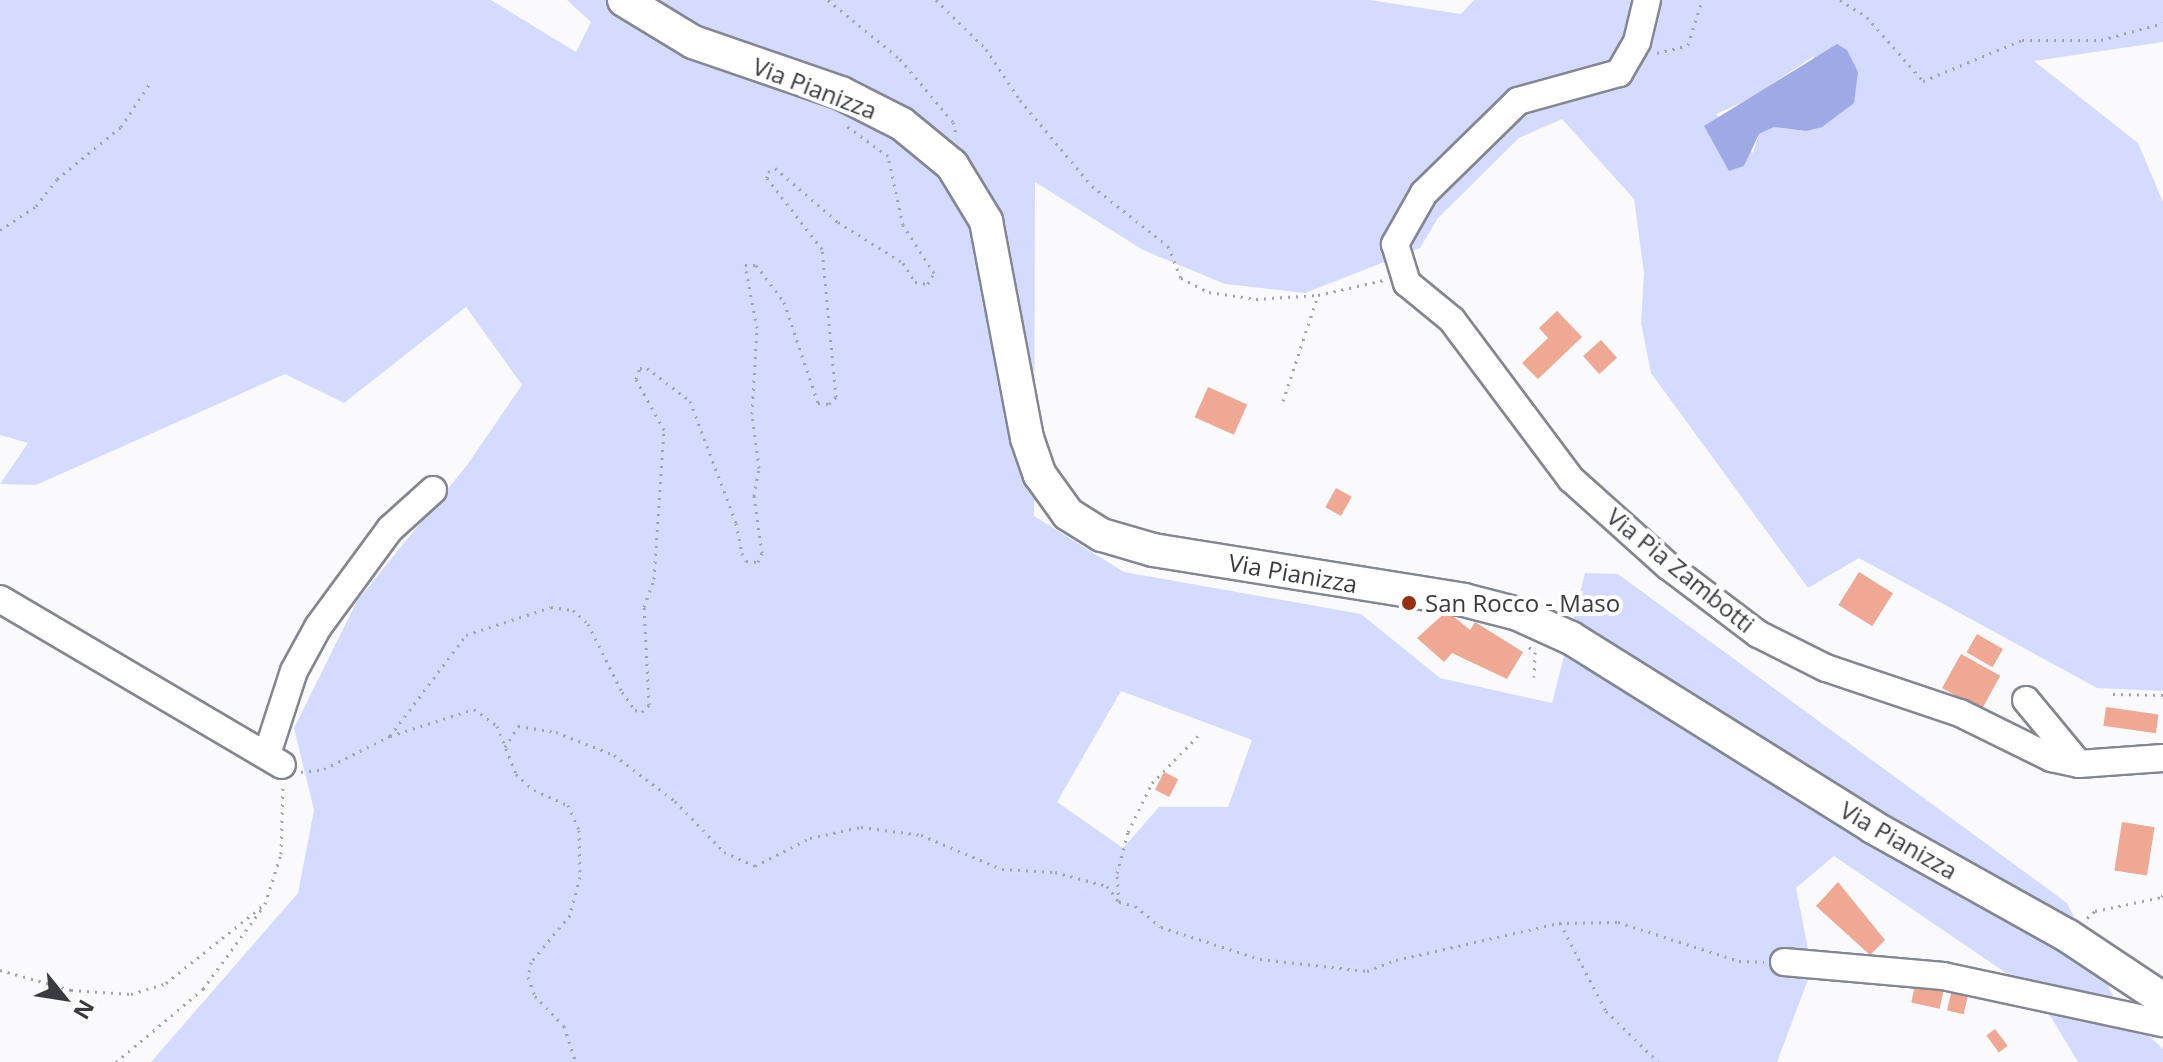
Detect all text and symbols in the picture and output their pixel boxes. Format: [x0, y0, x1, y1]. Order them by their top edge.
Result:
street label: Via Pianizza [749, 51, 881, 125]
street label: Via Pia Zambotti [1601, 502, 1761, 638]
street label: Via Pianizza [1226, 547, 1360, 599]
place label: San Rocco - Maso [1425, 589, 1620, 617]
marker: San Rocco - Maso [1400, 594, 1418, 612]
street label: Via Pianizza [1835, 795, 1963, 885]
north arrow [24, 958, 104, 1038]
text: N [67, 995, 102, 1025]

